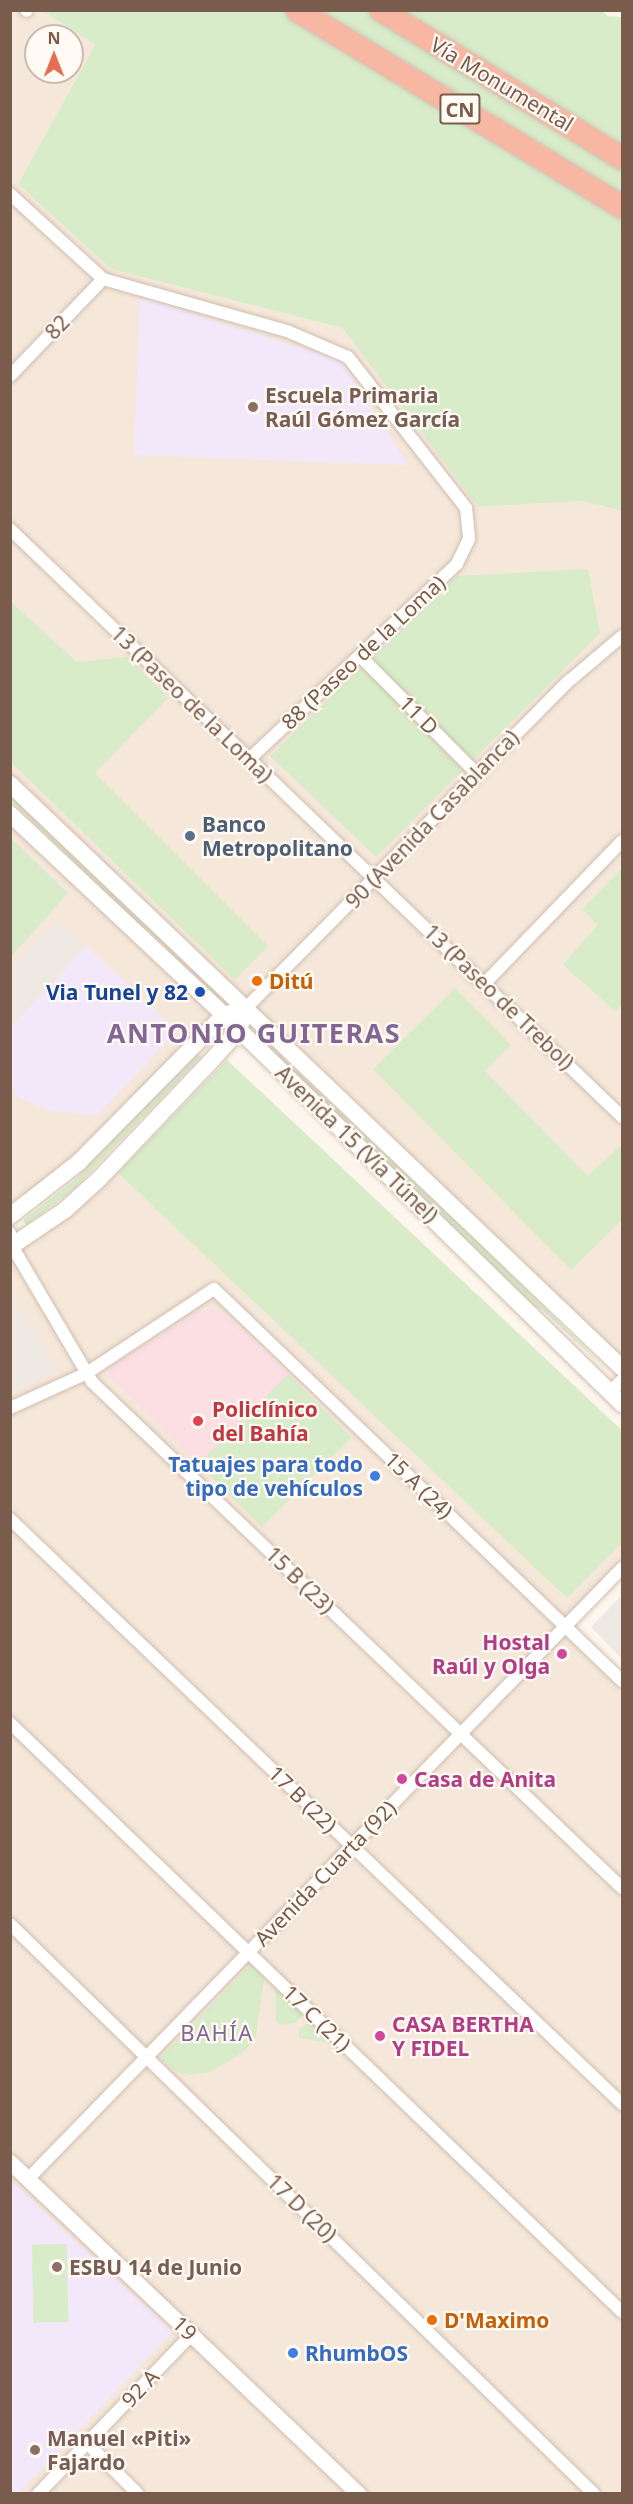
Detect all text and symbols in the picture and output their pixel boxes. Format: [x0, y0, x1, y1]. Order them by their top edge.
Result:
north arrow [24, 24, 84, 84]
text: N [47, 27, 61, 49]
street label: Vía Monumental [426, 31, 578, 137]
road number: CN [439, 92, 481, 126]
street label: 82 [40, 310, 74, 344]
place label: Escuela Primaria Raúl Gómez García [265, 382, 460, 432]
marker: Escuela Primaria Raúl Gómez García [246, 400, 260, 414]
street label: 88 (Paseo de la Loma) [276, 570, 450, 734]
street label: 13 (Paseo de la Loma) [106, 620, 278, 788]
street label: 11 D [394, 690, 444, 740]
street label: 90 (Avenida Casablanca) [340, 724, 524, 914]
place label: Banco Metropolitano [202, 811, 353, 861]
marker: Banco Metropolitano [183, 829, 197, 843]
street label: 13 (Paseo de Trebol) [419, 919, 579, 1075]
place label: Ditú [269, 968, 313, 994]
marker: Ditú [250, 974, 264, 988]
place label: Via Tunel y 82 [46, 979, 188, 1005]
marker: Via Tunel y 82 [193, 985, 207, 999]
district label: ANTONIO GUITERAS [107, 1017, 401, 1049]
street label: Avenida 15 (Vía Túnel) [271, 1060, 443, 1228]
place label: Policlínico del Bahía [212, 1396, 318, 1446]
marker: Policlínico del Bahía [189, 1412, 207, 1430]
street label: 15 A (24) [380, 1446, 458, 1524]
place label: Tatuajes para todo tipo de vehículos [168, 1451, 363, 1501]
marker: Tatuajes para todo tipo de vehículos [368, 1469, 382, 1483]
street label: 15 B (23) [261, 1541, 339, 1619]
place label: Hostal Raúl y Olga [432, 1629, 550, 1679]
marker: Hostal Raúl y Olga [555, 1647, 569, 1661]
street label: 17 B (22) [264, 1760, 342, 1838]
place label: Casa de Anita [414, 1766, 556, 1792]
marker: Casa de Anita [395, 1772, 409, 1786]
street label: Avenida Cuarta (92) [249, 1795, 401, 1951]
street label: 17 C (21) [278, 1979, 356, 2057]
place label: CASA BERTHA Y FIDEL [392, 2011, 534, 2061]
district label: BAHÍA [180, 2020, 254, 2046]
marker: CASA BERTHA Y FIDEL [373, 2029, 387, 2043]
street label: 17 D (20) [262, 2169, 342, 2247]
place label: ESBU 14 de Junio [69, 2254, 242, 2280]
marker: ESBU 14 de Junio [50, 2260, 64, 2274]
place label: D'Maximo [444, 2307, 549, 2333]
street label: 19 [168, 2311, 202, 2345]
marker: D'Maximo [425, 2313, 439, 2327]
place label: RhumbOS [305, 2340, 408, 2366]
marker: RhumbOS [286, 2346, 300, 2360]
street label: 92 A [116, 2364, 164, 2412]
place label: Manuel «Piti» Fajardo [47, 2425, 191, 2475]
marker: Manuel «Piti» Fajardo [28, 2443, 42, 2457]

